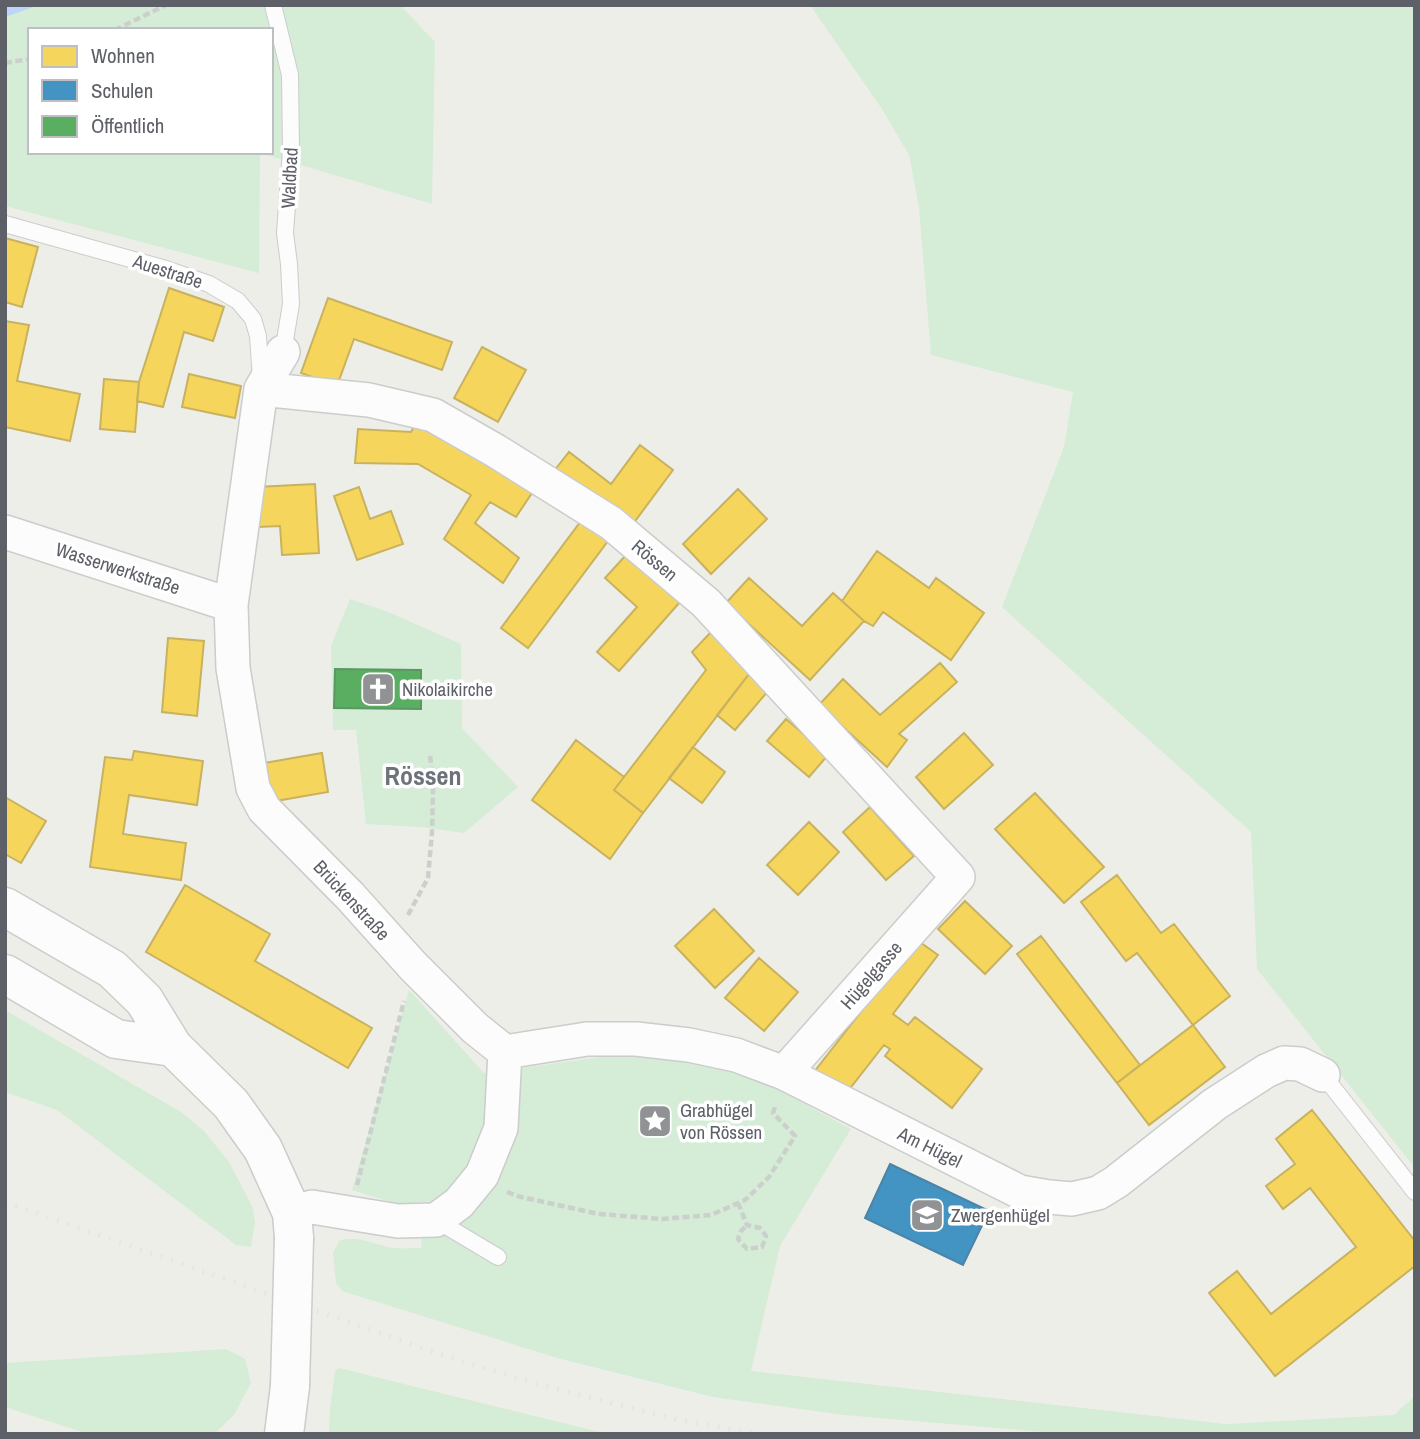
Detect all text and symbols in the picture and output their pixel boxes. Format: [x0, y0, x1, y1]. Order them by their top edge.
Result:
legend [28, 28, 273, 154]
text: Wohnen [91, 41, 155, 70]
text: Schulen [91, 76, 153, 105]
text: Öffentlich [91, 111, 164, 140]
street label: Waldbad [274, 147, 304, 209]
street label: Auestraße [129, 247, 206, 294]
street label: Rössen [626, 533, 684, 587]
street label: Wasserwerkstraße [53, 536, 183, 600]
church icon: Nikolaikirche [359, 670, 397, 708]
place label: Nikolaikirche [402, 676, 493, 702]
district label: Rössen [384, 758, 462, 793]
street label: Brückenstraße [308, 854, 396, 946]
street label: Hügelgasse [834, 935, 908, 1015]
place label: Grabhügel von Rössen [680, 1097, 762, 1145]
place icon: Grabhügel von Rössen [636, 1102, 674, 1140]
street label: Am Hügel [893, 1120, 966, 1174]
school or university icon: Zwergenhügel [908, 1196, 946, 1234]
place label: Zwergenhügel [951, 1202, 1050, 1228]

